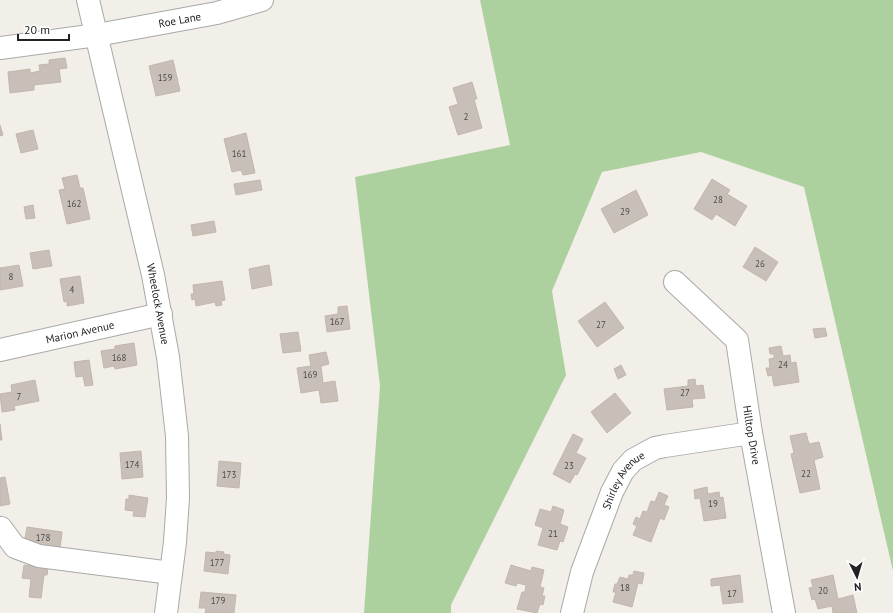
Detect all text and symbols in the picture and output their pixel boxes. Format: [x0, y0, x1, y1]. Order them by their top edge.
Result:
street label: Roe Lane [157, 9, 203, 31]
scale bar [18, 16, 69, 42]
text: 20 m [24, 22, 50, 37]
house number: 159 [158, 72, 172, 83]
house number: 2 [464, 111, 469, 122]
house number: 161 [232, 148, 246, 159]
house number: 28 [713, 194, 723, 205]
house number: 162 [67, 198, 81, 209]
house number: 29 [620, 206, 630, 217]
house number: 26 [755, 258, 765, 269]
street label: Wheelock Avenue [143, 262, 173, 346]
house number: 8 [9, 271, 14, 282]
house number: 4 [70, 284, 75, 295]
house number: 167 [330, 316, 344, 327]
street label: Marion Avenue [44, 318, 116, 347]
house number: 27 [596, 319, 606, 330]
house number: 168 [112, 352, 126, 363]
house number: 24 [778, 359, 788, 370]
house number: 169 [303, 369, 317, 380]
house number: 27 [680, 387, 690, 398]
house number: 7 [17, 391, 22, 402]
street label: Hilltop Drive [740, 404, 764, 466]
street label: Shirley Avenue [599, 448, 647, 511]
house number: 174 [125, 459, 139, 470]
house number: 23 [564, 460, 574, 471]
house number: 22 [801, 468, 811, 479]
house number: 173 [222, 469, 236, 480]
house number: 19 [708, 498, 718, 509]
house number: 21 [548, 528, 558, 539]
house number: 178 [36, 532, 50, 543]
house number: 177 [210, 557, 224, 568]
north arrow [837, 557, 877, 597]
text: N [854, 580, 862, 594]
house number: 18 [620, 582, 630, 593]
house number: 20 [818, 585, 828, 596]
house number: 17 [727, 588, 737, 599]
house number: 179 [211, 595, 225, 606]

